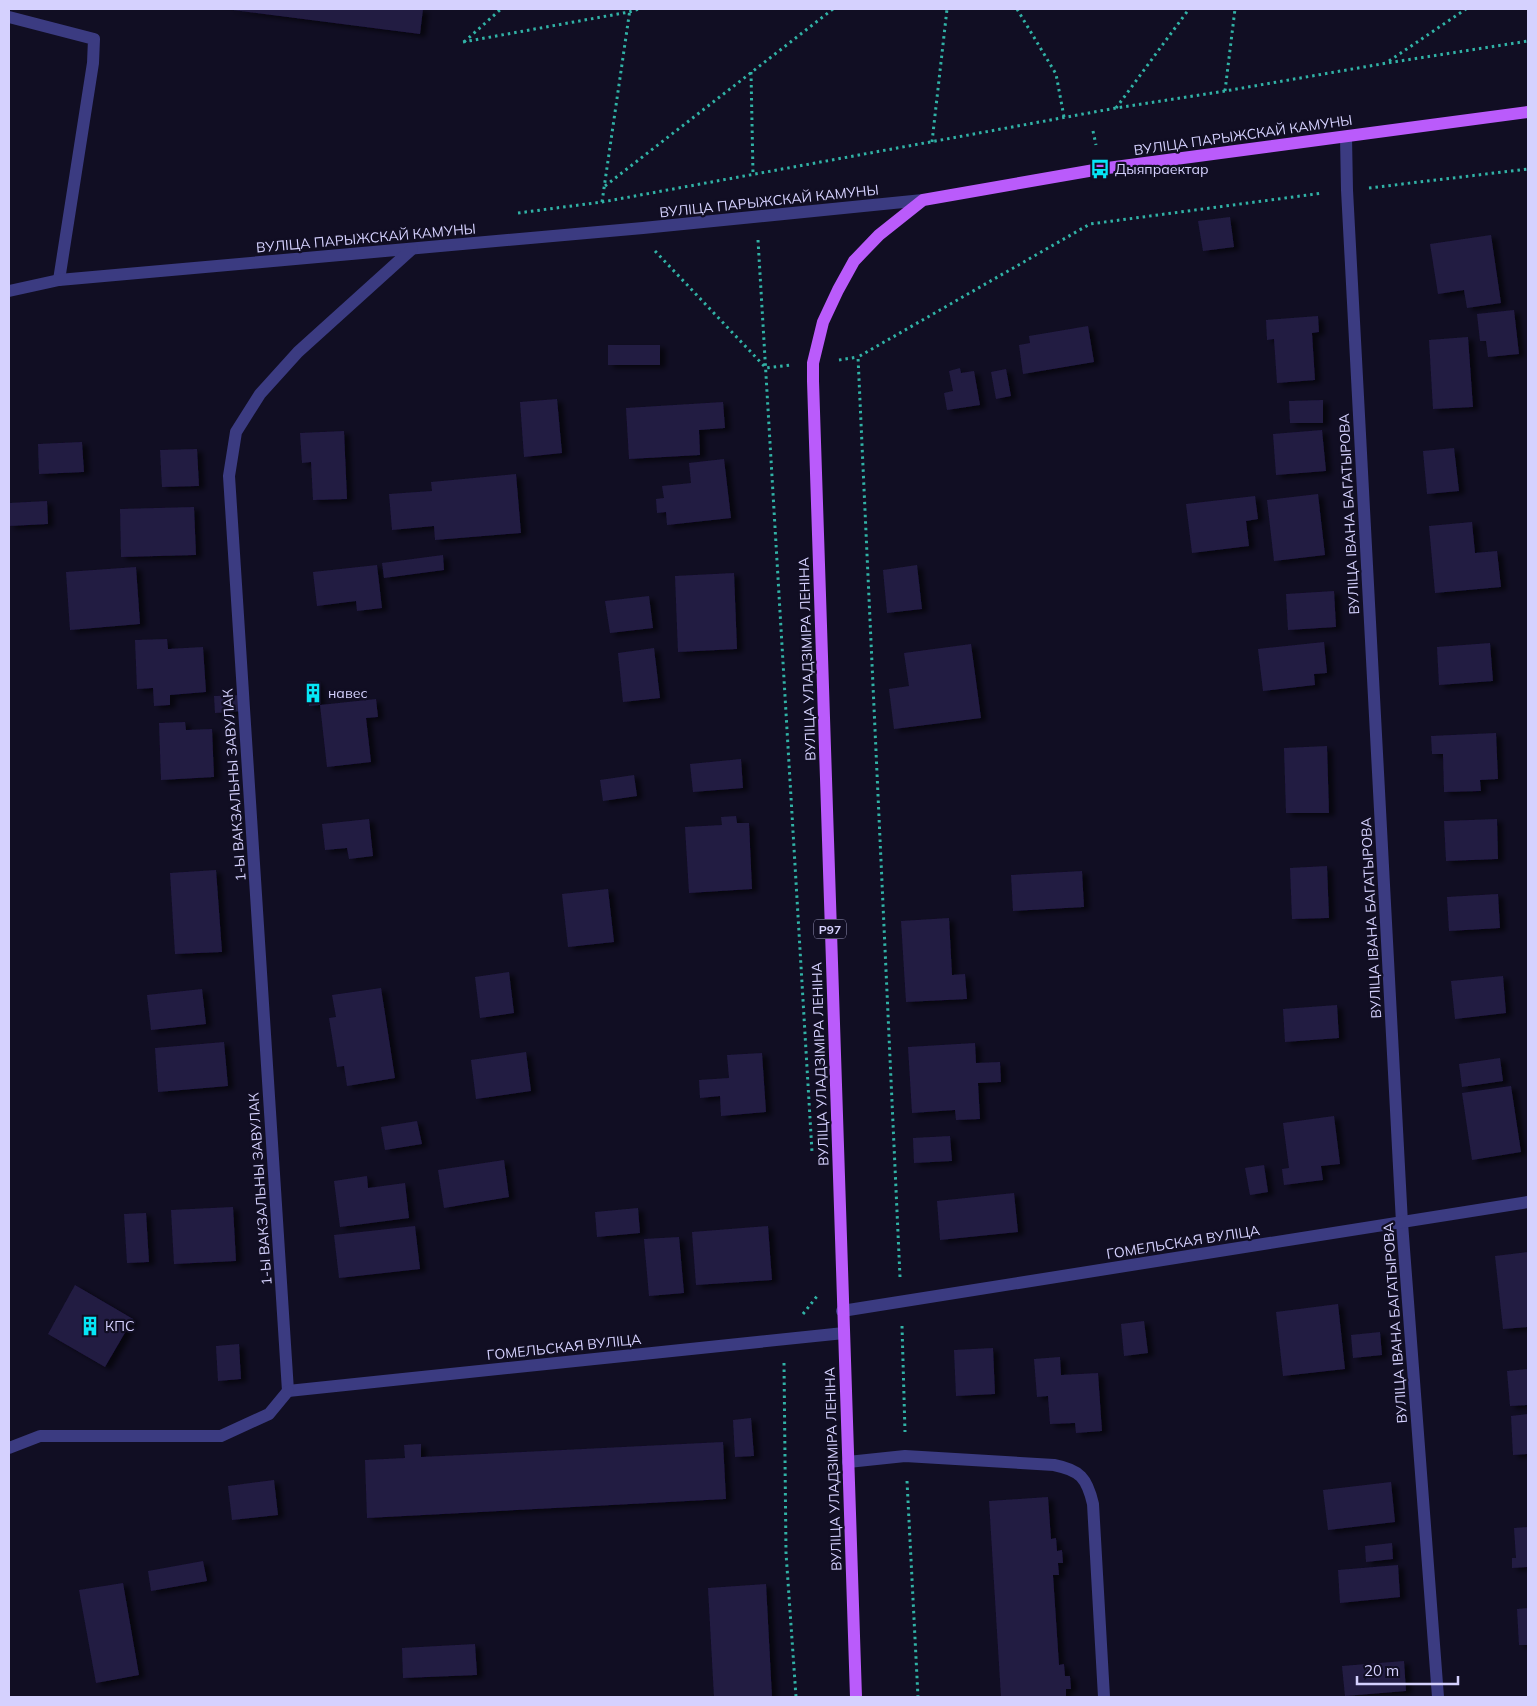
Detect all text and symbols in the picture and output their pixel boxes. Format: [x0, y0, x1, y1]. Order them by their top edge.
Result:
street label: ВУЛІЦА ПАРЫЖСКАЙ КАМУНЫ [1133, 111, 1353, 159]
bus stop icon: Дыяпраектар [1089, 158, 1111, 180]
place label: Дыяпраектар [1115, 160, 1208, 178]
street label: ВУЛІЦА ПАРЫЖСКАЙ КАМУНЫ [658, 181, 880, 221]
street label: ВУЛІЦА ПАРЫЖСКАЙ КАМУНЫ [255, 219, 477, 257]
street label: ВУЛІЦА ІВАНА БАГАТЫРОВА [1335, 412, 1363, 615]
street label: ВУЛІЦА УЛАДЗІМІРА ЛЕНІНА [794, 556, 820, 761]
building icon: навес [302, 682, 324, 704]
place label: навес [328, 684, 368, 702]
street label: 1-Ы ВАКЗАЛЬНЫ ЗАВУЛАК [218, 687, 250, 882]
street label: ВУЛІЦА ІВАНА БАГАТЫРОВА [1357, 816, 1385, 1019]
road number: Р97 [814, 920, 846, 939]
street label: ВУЛІЦА УЛАДЗІМІРА ЛЕНІНА [807, 961, 833, 1166]
street label: 1-Ы ВАКЗАЛЬНЫ ЗАВУЛАК [244, 1091, 276, 1286]
street label: ГОМЕЛЬСКАЯ ВУЛІЦА [1105, 1221, 1262, 1263]
street label: ВУЛІЦА ІВАНА БАГАТЫРОВА [1379, 1221, 1411, 1424]
building icon: КПС [79, 1315, 101, 1337]
place label: КПС [105, 1317, 134, 1335]
street label: ГОМЕЛЬСКАЯ ВУЛІЦА [486, 1330, 643, 1364]
street label: ВУЛІЦА УЛАДЗІМІРА ЛЕНІНА [820, 1366, 846, 1571]
scale bar [1357, 1654, 1458, 1686]
text: 20 m [1364, 1661, 1399, 1680]

